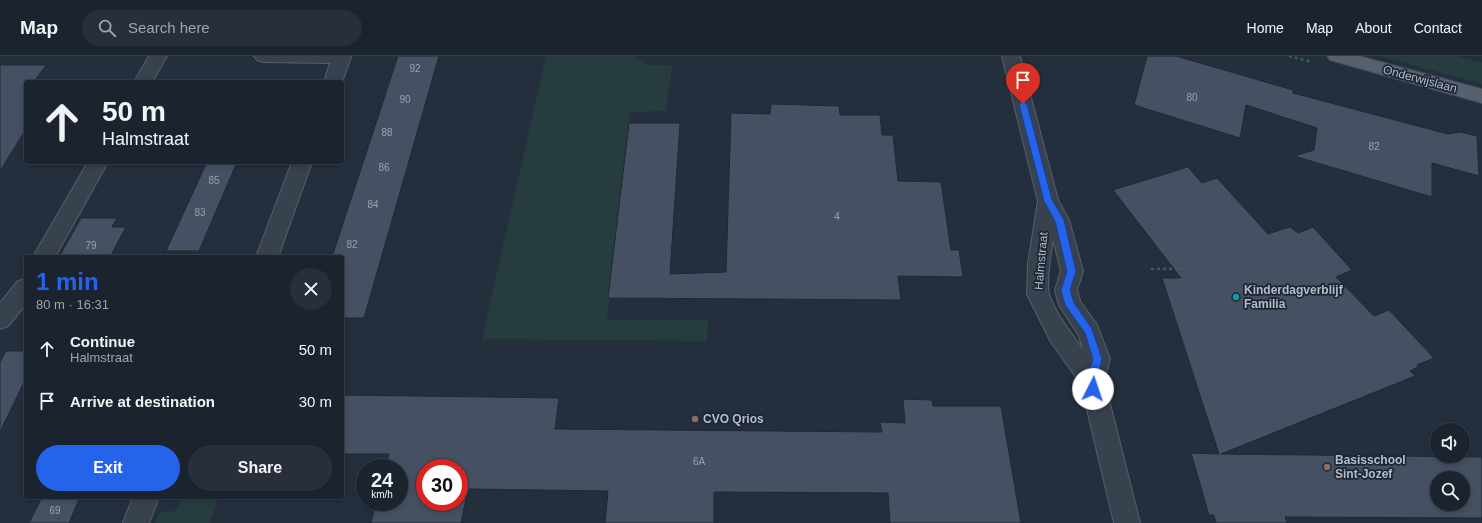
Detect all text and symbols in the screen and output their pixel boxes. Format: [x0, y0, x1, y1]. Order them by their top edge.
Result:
search box [82, 10, 362, 46]
text: Map [20, 17, 58, 38]
icon: search [96, 17, 118, 39]
text: Search here [128, 19, 210, 36]
text: Home [1247, 20, 1284, 36]
text: Map [1306, 20, 1333, 36]
text: About [1355, 20, 1392, 36]
text: Contact [1414, 20, 1462, 36]
street label: Onderwijslaan [1381, 62, 1459, 96]
house number: 92 [409, 63, 421, 74]
pin [1006, 63, 1040, 104]
icon: arrive [1012, 69, 1034, 91]
house number: 80 [1186, 92, 1198, 103]
house number: 90 [399, 94, 411, 105]
icon: ahead [36, 96, 88, 148]
text: 50 m [102, 96, 166, 127]
house number: 88 [381, 127, 393, 138]
text: Halmstraat [102, 129, 189, 149]
house number: 82 [1368, 141, 1380, 152]
house number: 86 [378, 162, 390, 173]
house number: 85 [208, 175, 220, 186]
house number: 84 [367, 199, 379, 210]
house number: 83 [194, 207, 206, 218]
house number: 4 [834, 211, 840, 222]
street label: Halmstraat [1031, 231, 1051, 291]
house number: 82 [346, 239, 358, 250]
house number: 79 [85, 240, 97, 251]
text: 1 min [36, 268, 99, 295]
button: close [290, 268, 332, 310]
place label: Kinderdagverblijf Familia [1244, 283, 1344, 311]
marker: Kinderdagverblijf Familia [1231, 292, 1241, 302]
text: 80 m · 16:31 [36, 297, 109, 312]
text: Continue [70, 333, 135, 350]
icon: ahead [36, 338, 58, 360]
text: 50 m [299, 341, 332, 358]
text: Halmstraat [70, 350, 133, 365]
position arrow [1072, 368, 1114, 410]
icon: arrive [36, 390, 58, 412]
text: Arrive at destination [70, 393, 215, 410]
text: 30 m [299, 393, 332, 410]
place label: CVO Qrios [703, 412, 764, 426]
marker: CVO Qrios [690, 414, 700, 424]
map controls [1430, 423, 1470, 511]
button: sound [1430, 423, 1470, 463]
button: Exit [36, 445, 180, 491]
button: Share [188, 445, 332, 491]
place label: Basisschool Sint-Jozef [1335, 453, 1406, 481]
house number: 6A [693, 456, 705, 467]
speed limit sign: 30 [416, 459, 468, 511]
marker: Basisschool Sint-Jozef [1322, 462, 1332, 472]
text: 24 [371, 469, 393, 491]
button: search [1430, 471, 1470, 511]
text: km/h [371, 489, 393, 500]
house number: 69 [49, 505, 61, 516]

